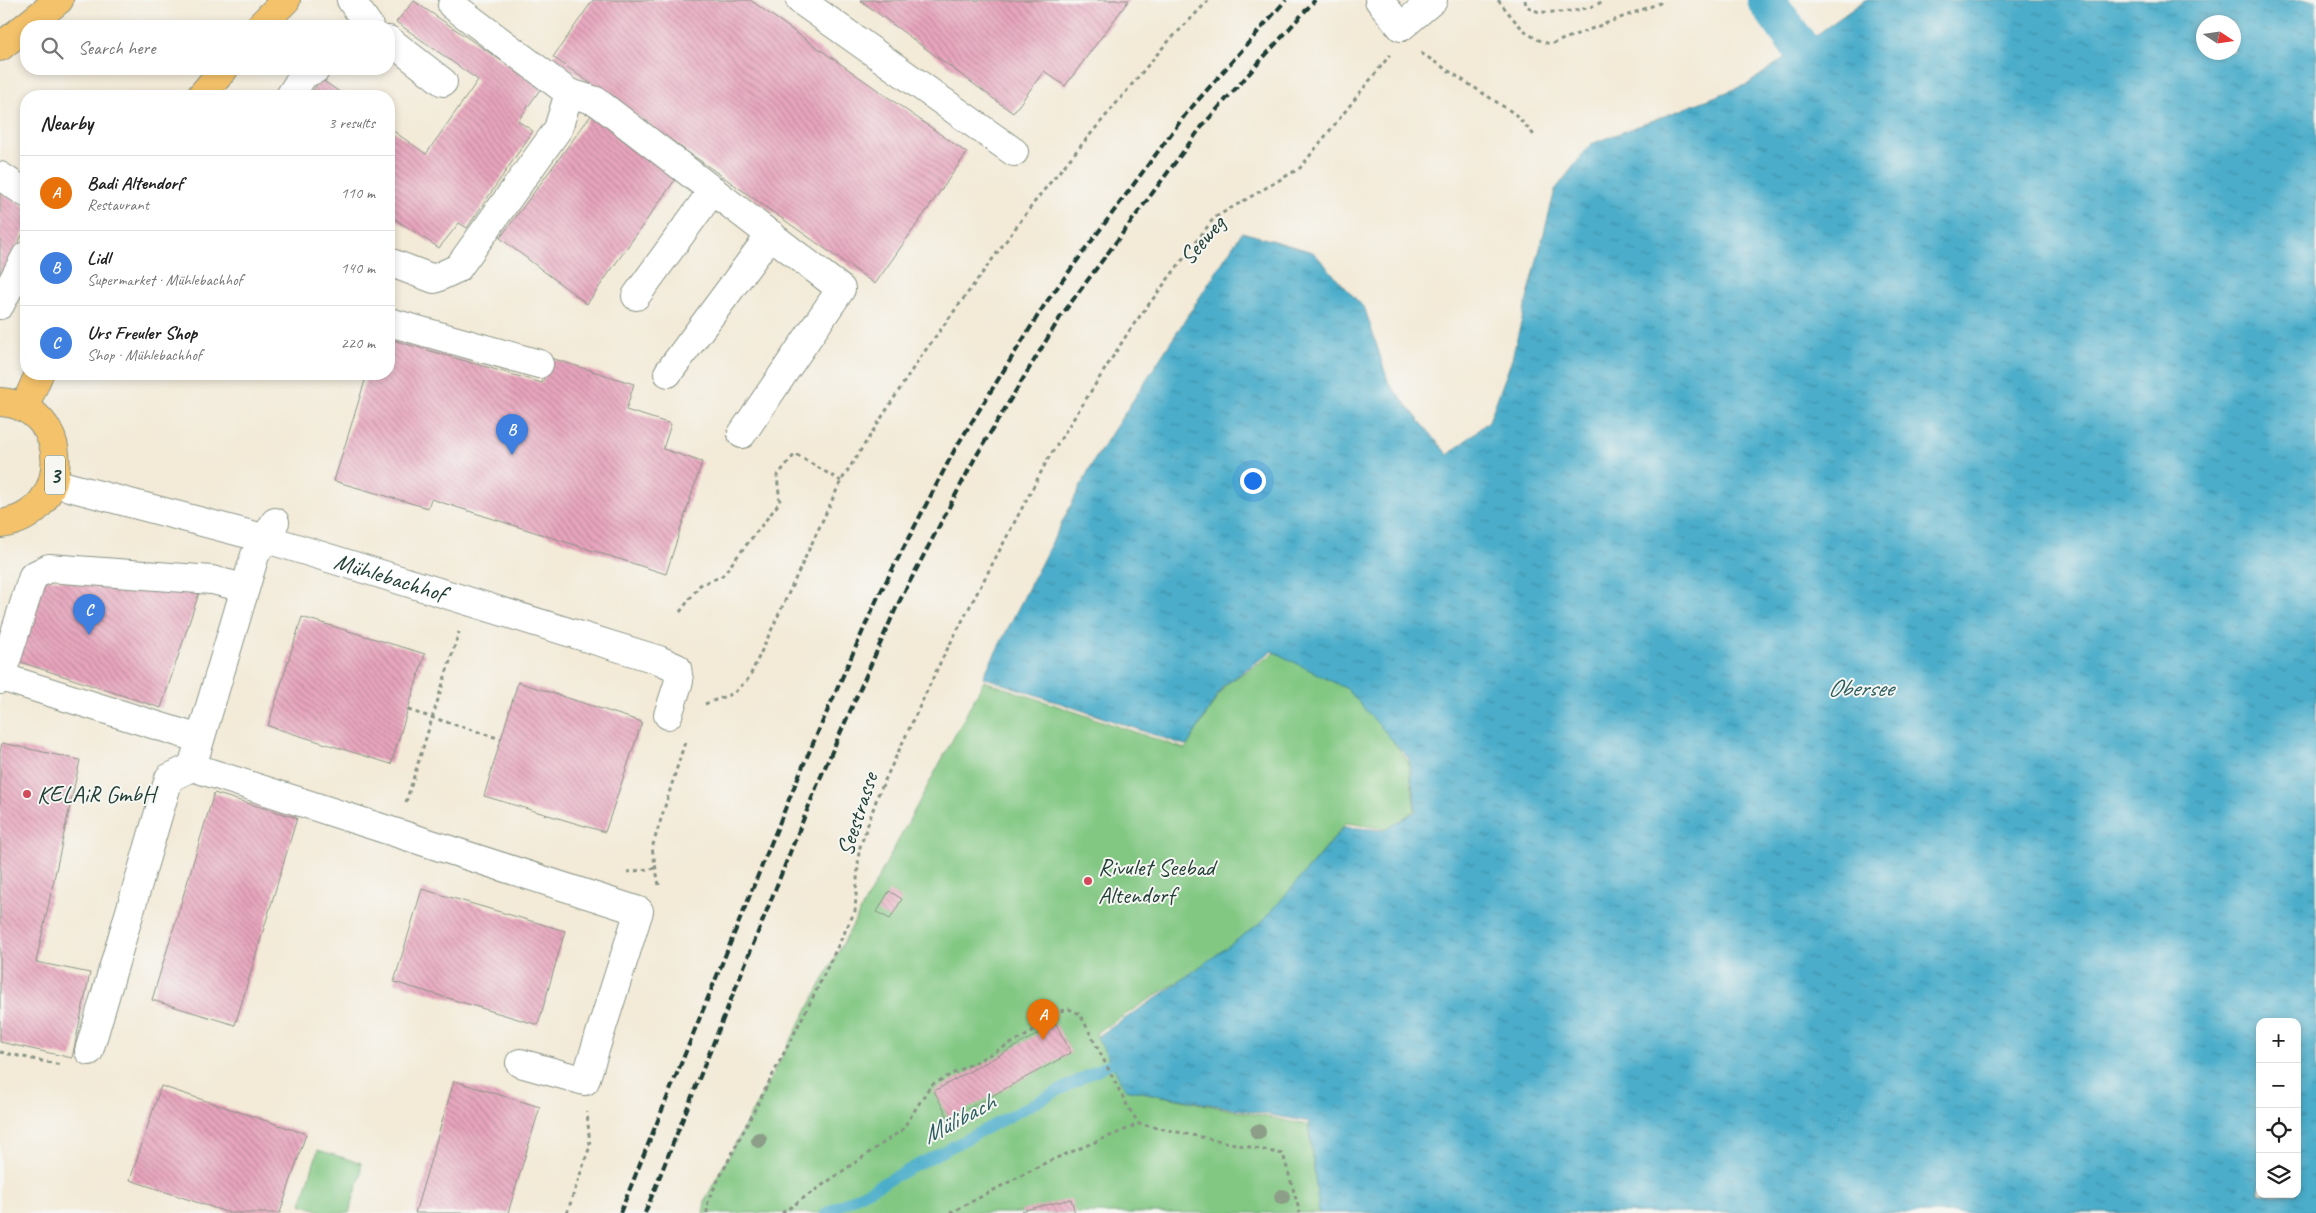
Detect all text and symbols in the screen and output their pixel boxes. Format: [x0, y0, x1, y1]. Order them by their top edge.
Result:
north arrow [2196, 15, 2241, 60]
search box [20, 20, 395, 75]
icon: search [38, 34, 66, 62]
text: Search here [78, 36, 155, 60]
text: Nearby [40, 110, 93, 136]
text: 3 results [328, 113, 375, 133]
text: Badi Altendorf [87, 171, 183, 195]
text: A [52, 183, 60, 203]
text: 110 m [341, 183, 375, 203]
text: Restaurant [87, 195, 149, 215]
street label: Seeweg [1172, 207, 1233, 271]
text: Lidl [87, 246, 110, 270]
text: B [52, 258, 60, 278]
text: 140 m [341, 258, 375, 278]
text: Supermarket · Mühlebachhof [87, 270, 242, 290]
text: Urs Freuler Shop [87, 321, 197, 345]
text: C [52, 333, 60, 353]
text: 220 m [341, 333, 375, 353]
text: Shop · Mühlebachhof [87, 345, 202, 365]
pin: B [496, 414, 528, 455]
road number: 3 [45, 456, 65, 494]
your location [1240, 468, 1266, 494]
street label: Mühlebachhof [331, 546, 454, 610]
pin: C [73, 594, 105, 635]
water label: Obersee [1827, 672, 1896, 704]
street label: Seestrasse [830, 767, 885, 859]
place label: KELAiR GmbH [37, 779, 159, 809]
marker: KELAiR GmbH [21, 788, 33, 800]
place label: Rivulet Seebad Altendorf [1098, 852, 1218, 910]
marker: Rivulet Seebad Altendorf [1082, 875, 1094, 887]
pin: A [1027, 999, 1059, 1040]
map controls [2256, 1018, 2301, 1198]
button: + [2256, 1018, 2301, 1063]
button: − [2256, 1063, 2301, 1108]
water label: Mülibach [917, 1085, 1003, 1151]
button: locate [2256, 1108, 2301, 1153]
button: layers [2256, 1153, 2301, 1198]

